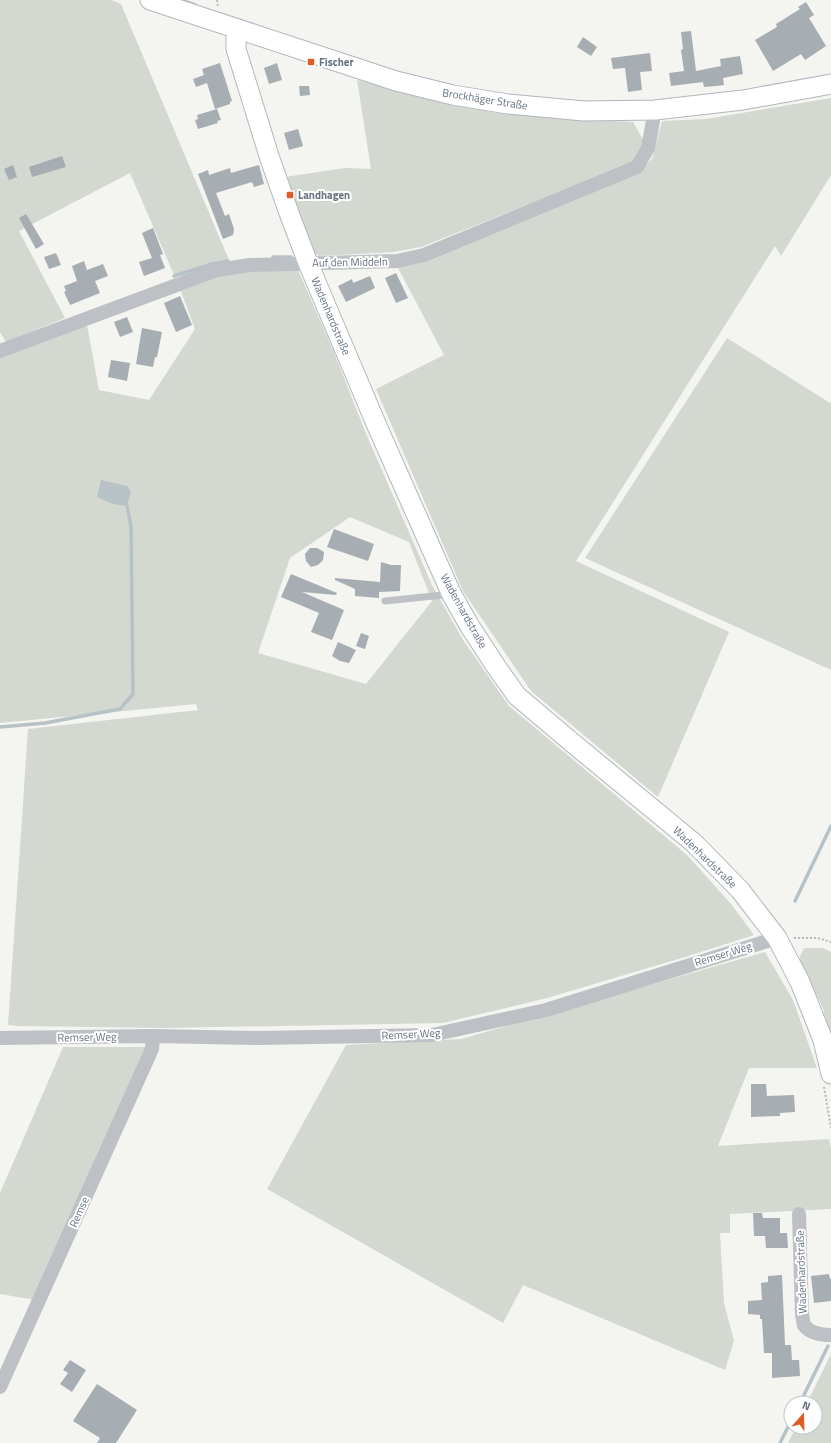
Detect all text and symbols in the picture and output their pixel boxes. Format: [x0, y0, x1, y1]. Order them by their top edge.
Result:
place label: Fischer [319, 54, 354, 70]
marker: Fischer [306, 57, 316, 67]
street label: Brockhäger Straße [441, 84, 529, 114]
place label: Landhagen [298, 187, 350, 203]
marker: Landhagen [285, 190, 295, 200]
street label: Auf den Middeln [312, 253, 388, 271]
street label: Wadenhardstraße [307, 274, 355, 358]
street label: Wadenhardstraße [437, 571, 491, 652]
street label: Wadenhardstraße [669, 822, 741, 892]
street label: Remser Weg [692, 938, 754, 970]
street label: Remser Weg [381, 1024, 441, 1044]
street label: Remser Weg [57, 1028, 117, 1046]
street label: Remse [65, 1194, 93, 1230]
street label: Wadenhardstraße [792, 1230, 810, 1314]
north arrow [783, 1395, 823, 1435]
text: N [800, 1397, 813, 1414]

